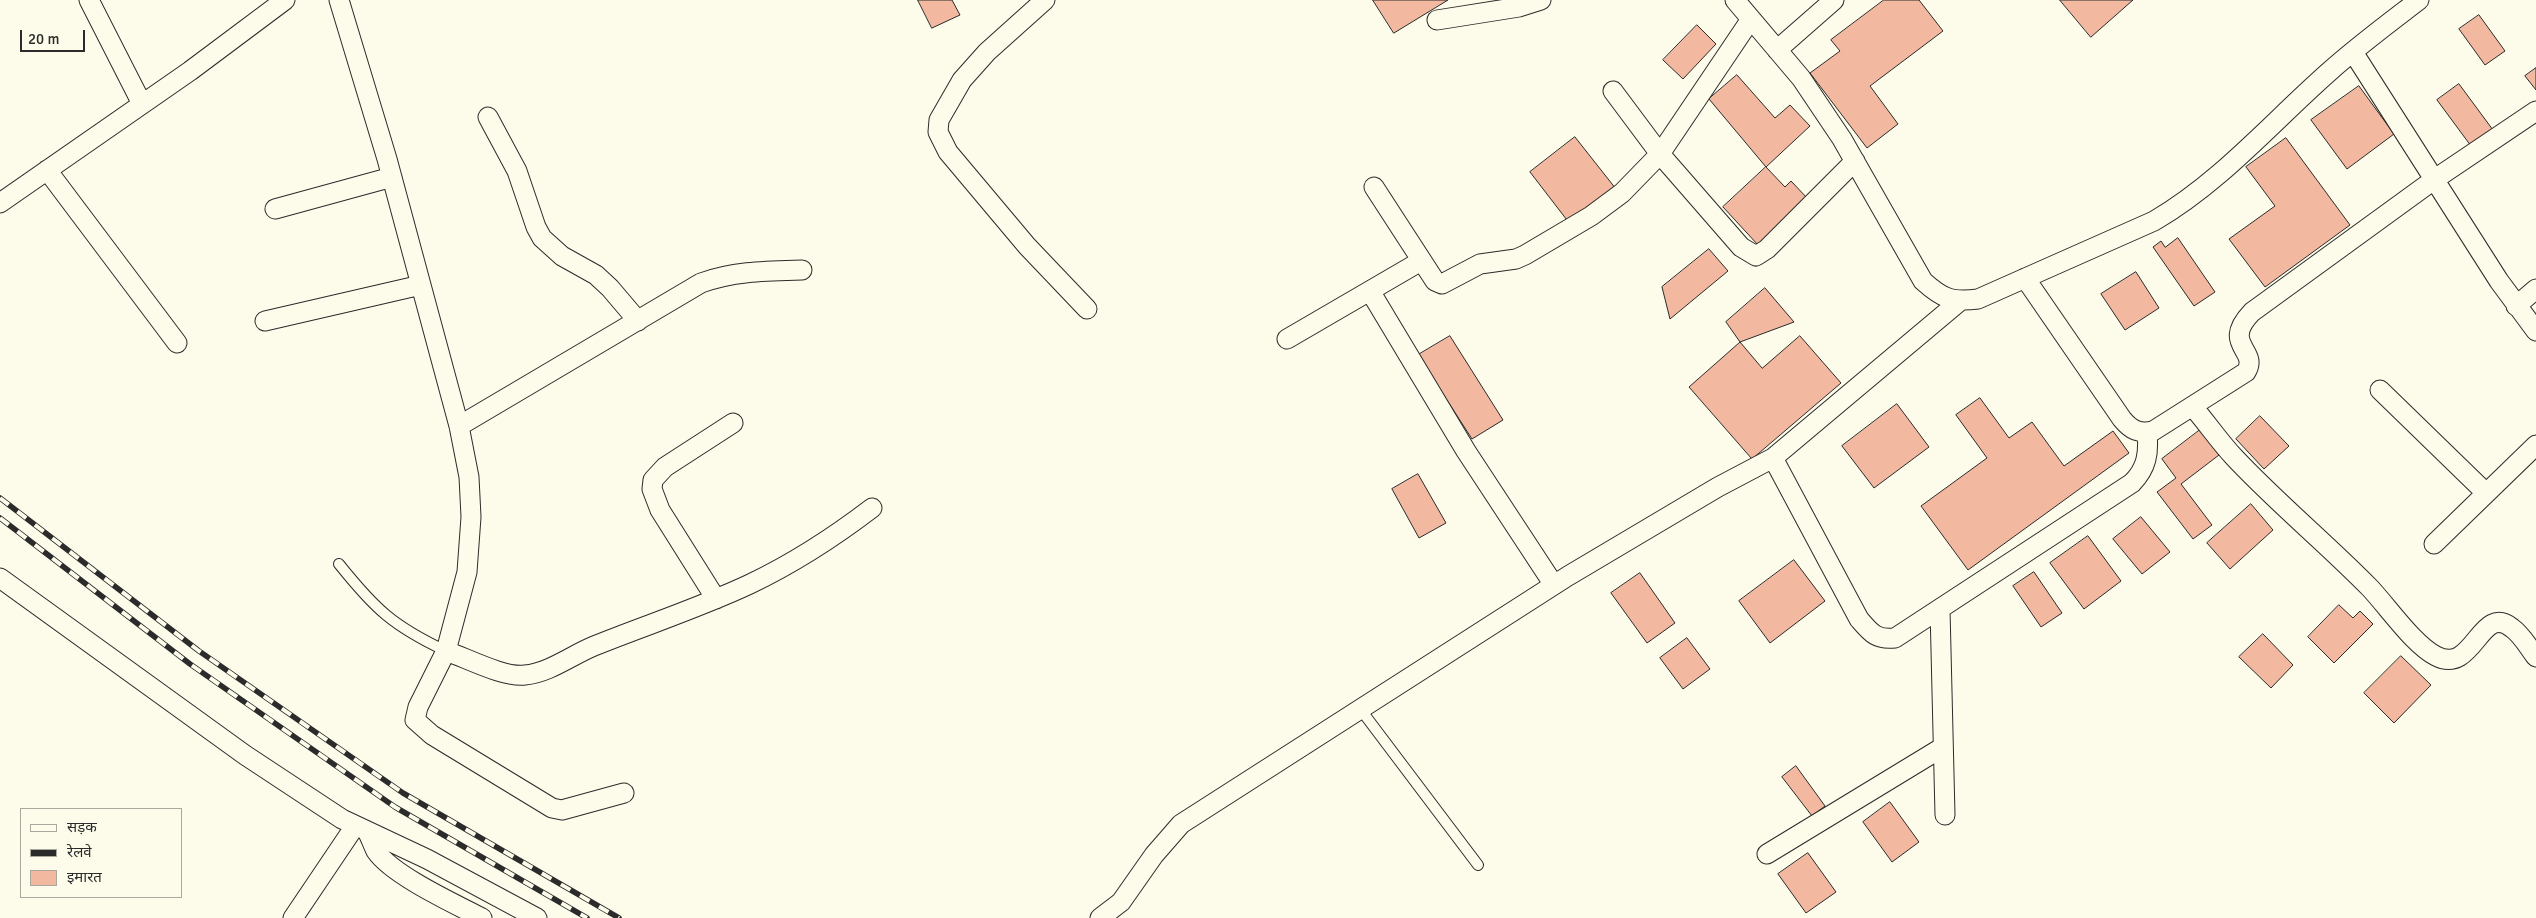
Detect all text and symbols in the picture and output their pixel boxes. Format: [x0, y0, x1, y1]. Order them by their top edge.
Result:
scale bar [22, 20, 88, 52]
text: 20 m [28, 30, 59, 48]
legend [20, 808, 182, 898]
text: सड़क [67, 818, 97, 836]
text: रेलवे [67, 843, 92, 861]
text: इमारत [67, 868, 102, 886]

